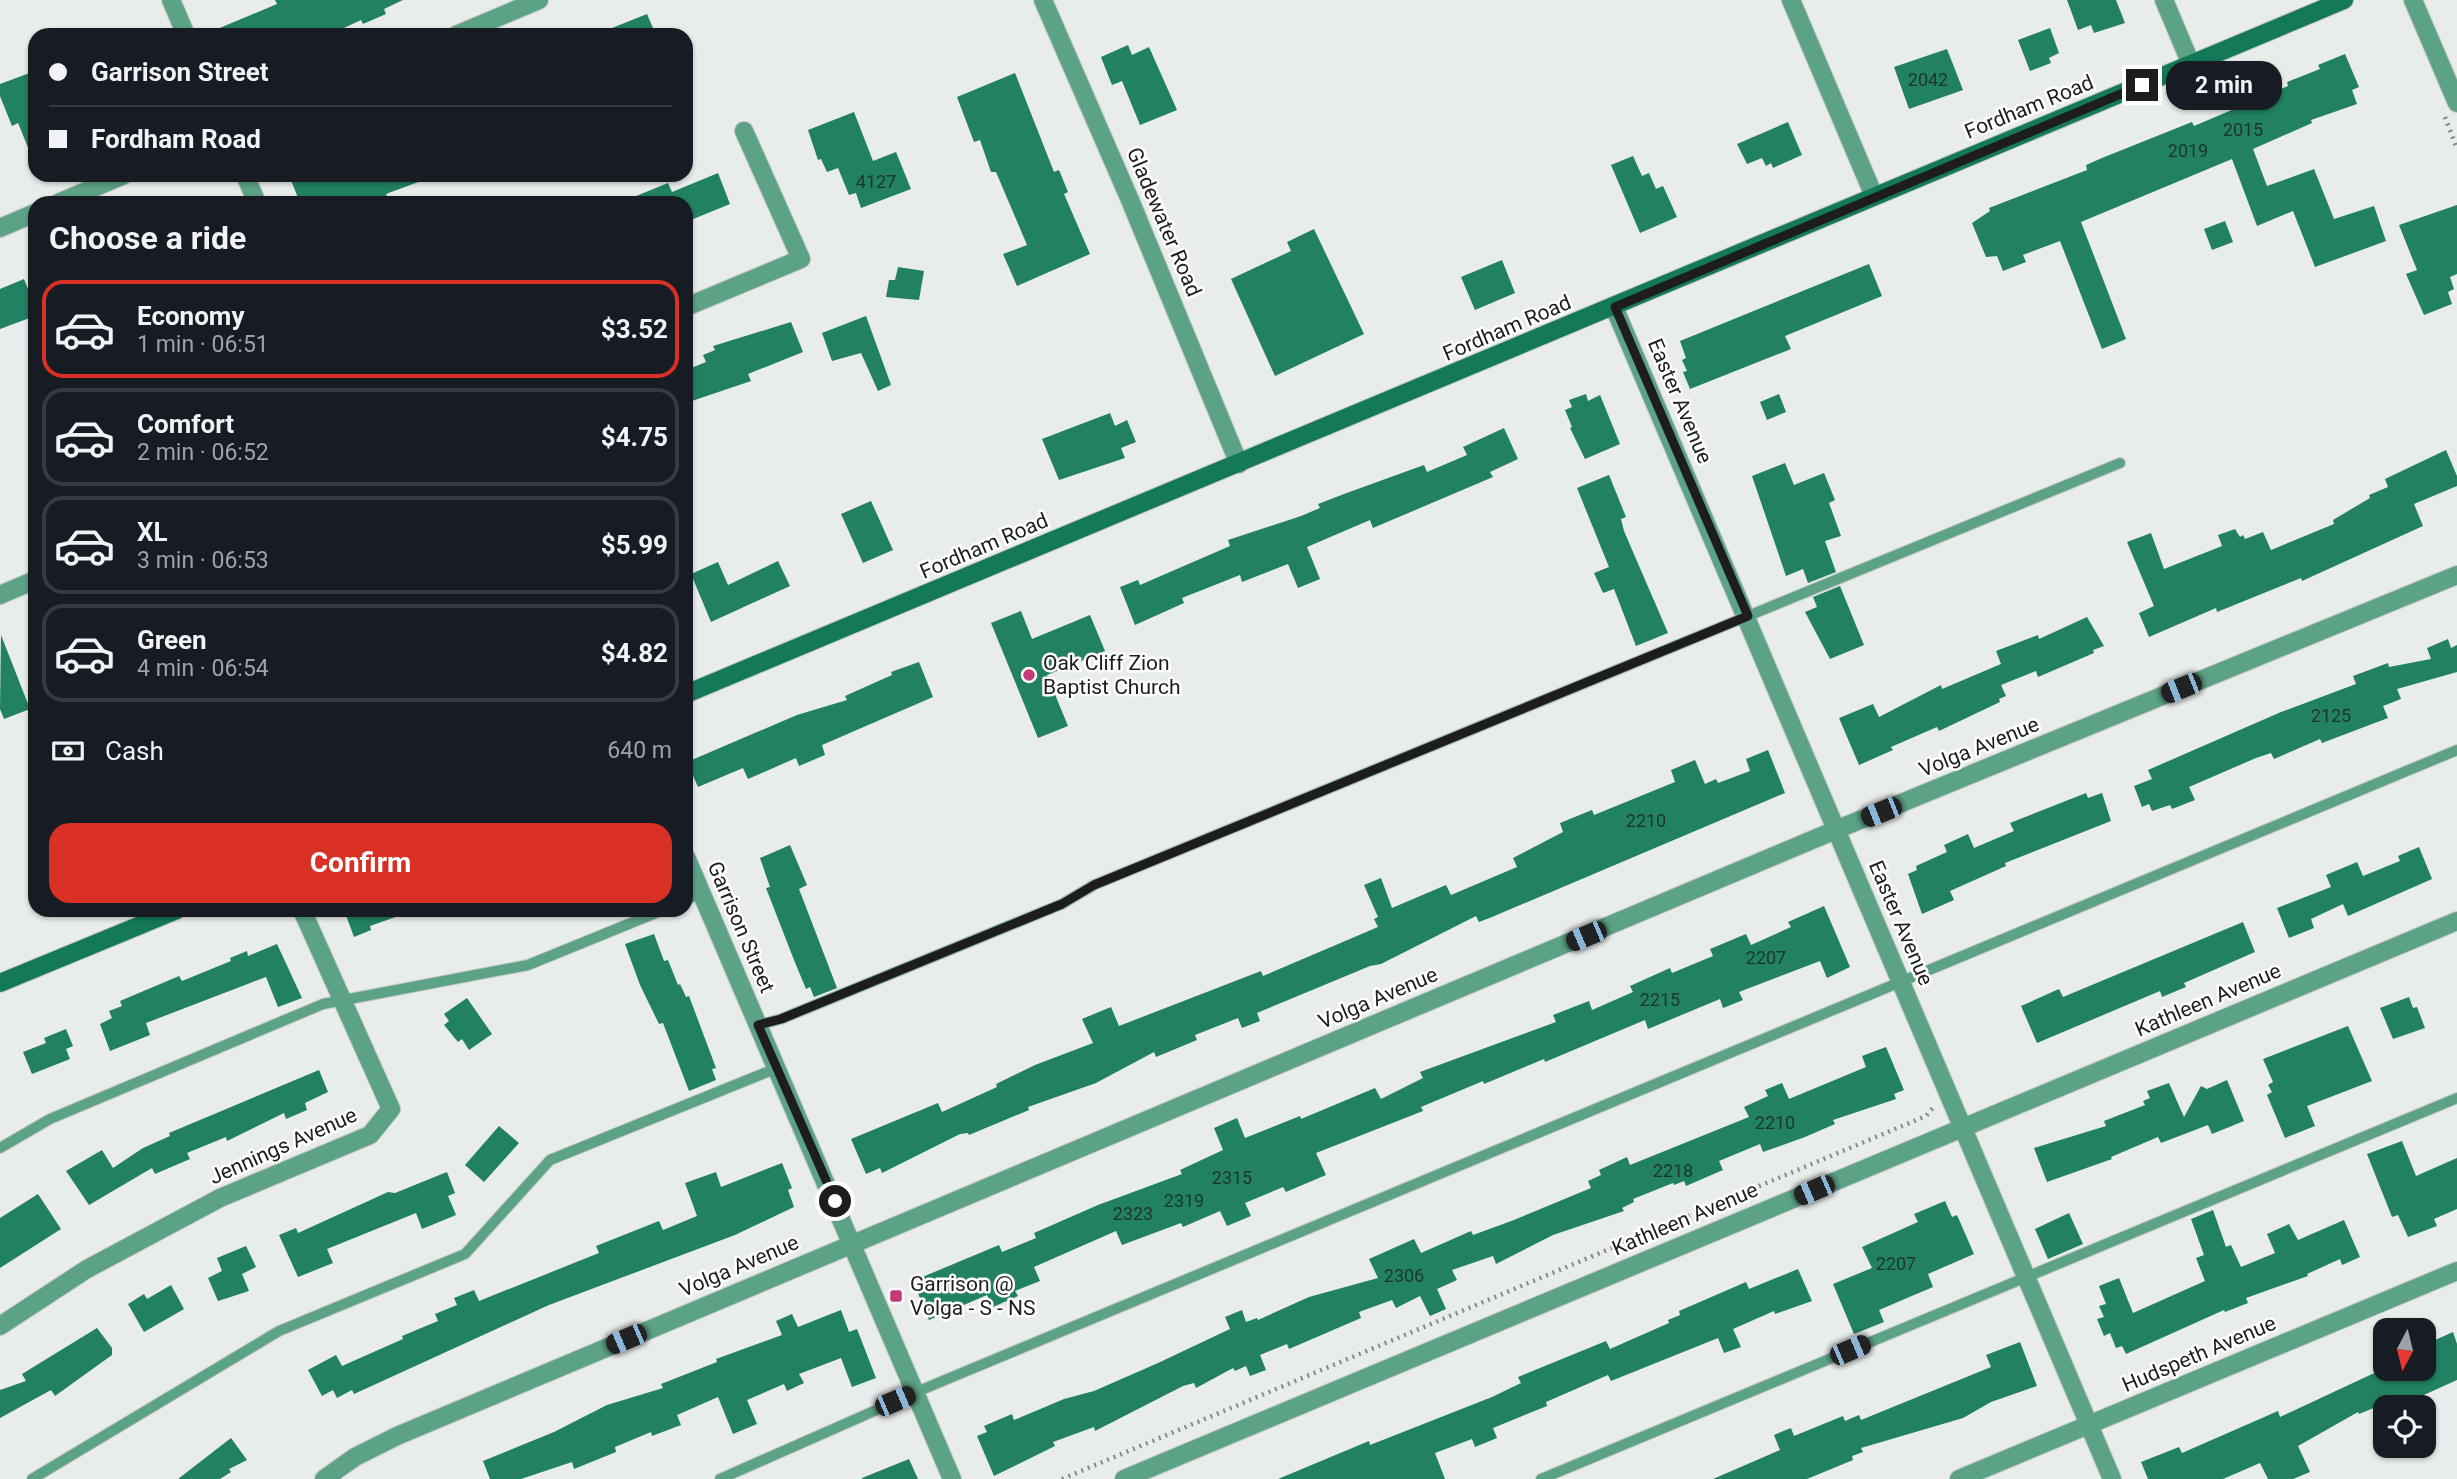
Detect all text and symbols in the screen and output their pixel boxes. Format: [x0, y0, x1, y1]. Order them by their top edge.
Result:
text: Garrison Street [91, 57, 269, 87]
callout: 2 min [2166, 60, 2282, 110]
house number: 2042 [1908, 69, 1948, 90]
route end [2126, 69, 2158, 101]
street label: Fordham Road [1961, 70, 2097, 144]
text: 2 min [2195, 72, 2253, 99]
house number: 2015 [2223, 119, 2263, 140]
text: Fordham Road [91, 124, 261, 154]
house number: 2019 [2168, 140, 2208, 161]
street label: Gladewater Road [1122, 144, 1206, 300]
house number: 4127 [856, 171, 896, 192]
text: Choose a ride [49, 219, 246, 257]
street label: Fordham Road [1439, 290, 1575, 366]
icon: car [53, 298, 116, 361]
text: Economy [137, 301, 244, 331]
text: $3.52 [601, 314, 668, 344]
text: 1 min · 06:51 [137, 331, 269, 358]
street label: Easter Avenue [1643, 335, 1717, 467]
icon: car [53, 406, 116, 469]
text: Comfort [137, 409, 234, 439]
text: $4.75 [601, 422, 668, 452]
text: 2 min · 06:52 [137, 439, 269, 466]
street label: Fordham Road [916, 508, 1052, 584]
icon: car [53, 514, 116, 577]
text: XL [137, 517, 168, 547]
text: $5.99 [601, 530, 668, 560]
text: 3 min · 06:53 [137, 547, 269, 574]
icon: car [53, 622, 116, 685]
text: Green [137, 625, 207, 655]
text: $4.82 [601, 638, 668, 668]
place label: Oak Cliff Zion Baptist Church [1043, 651, 1180, 699]
text: 4 min · 06:54 [137, 655, 269, 682]
marker: Oak Cliff Zion Baptist Church [1021, 667, 1037, 683]
car [2158, 670, 2205, 706]
house number: 2125 [2311, 705, 2351, 726]
street label: Volga Avenue [1916, 712, 2042, 782]
icon: cash [49, 732, 87, 770]
text: Cash [105, 736, 164, 766]
text: 640 m [607, 737, 672, 764]
car [1858, 794, 1905, 830]
house number: 2210 [1626, 810, 1666, 831]
button: Confirm [49, 823, 672, 903]
street label: Easter Avenue [1864, 857, 1938, 989]
street label: Garrison Street [703, 858, 779, 996]
car [1563, 918, 1610, 954]
house number: 2207 [1746, 947, 1786, 968]
street label: Kathleen Avenue [2132, 958, 2284, 1042]
street label: Volga Avenue [1315, 962, 1441, 1034]
house number: 2215 [1640, 989, 1680, 1010]
street label: Jennings Avenue [205, 1103, 361, 1189]
house number: 2210 [1755, 1112, 1795, 1133]
house number: 2218 [1653, 1160, 1693, 1181]
house number: 2315 [1212, 1167, 1252, 1188]
car [1791, 1172, 1838, 1208]
street label: Kathleen Avenue [1609, 1177, 1761, 1261]
route start [819, 1185, 851, 1217]
house number: 2319 [1164, 1190, 1204, 1211]
house number: 2323 [1113, 1203, 1153, 1224]
street label: Volga Avenue [676, 1230, 802, 1302]
house number: 2207 [1876, 1253, 1916, 1274]
house number: 2306 [1384, 1265, 1424, 1286]
place label: Garrison @ Volga - S - NS [910, 1272, 1036, 1320]
marker: Garrison @ Volga - S - NS [888, 1288, 904, 1304]
street label: Hudspeth Avenue [2119, 1311, 2279, 1397]
north arrow [2373, 1318, 2436, 1381]
map controls [2373, 1318, 2436, 1458]
car [603, 1321, 650, 1357]
car [1827, 1332, 1874, 1368]
car [872, 1383, 919, 1419]
button: locate [2373, 1395, 2436, 1458]

